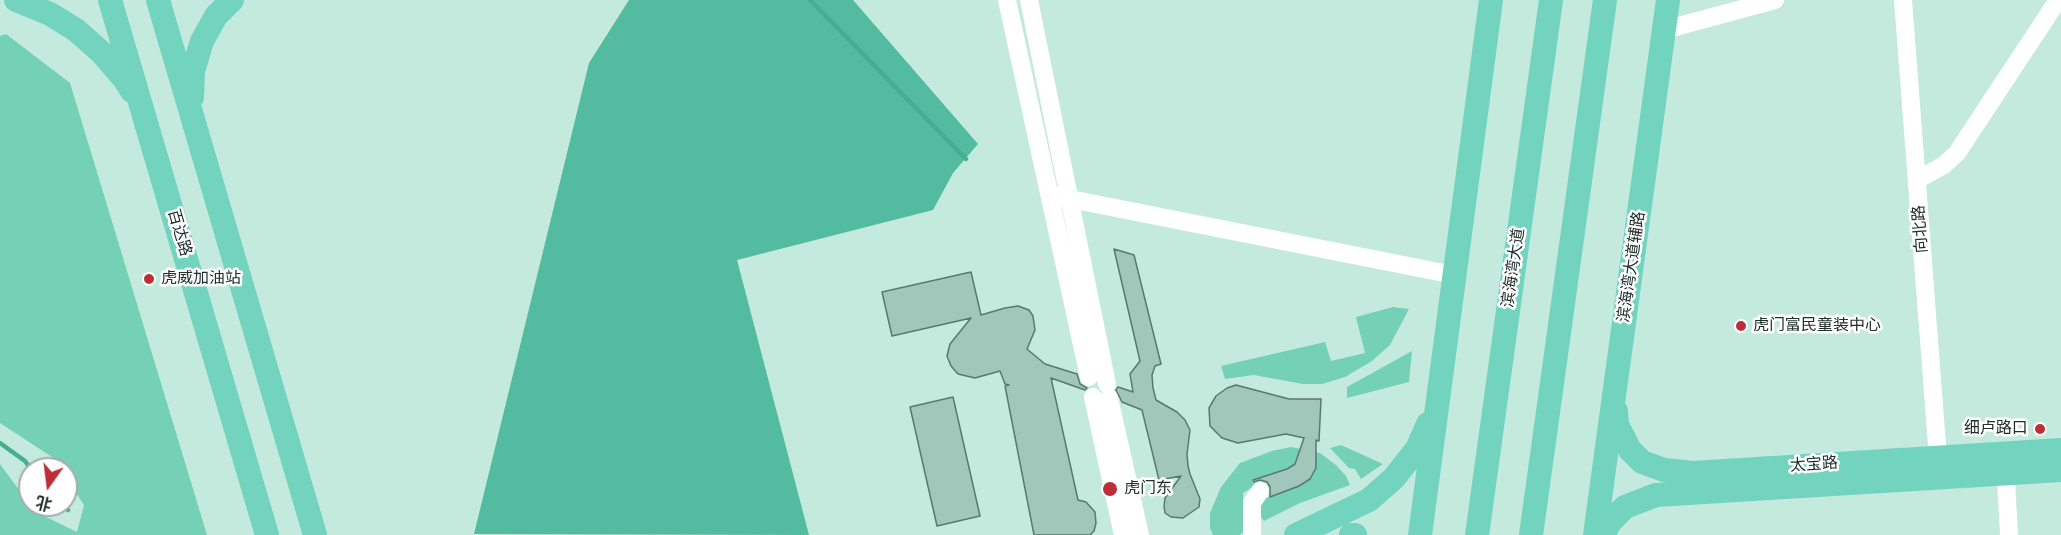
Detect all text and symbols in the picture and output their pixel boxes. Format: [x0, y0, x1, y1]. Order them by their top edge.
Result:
street label: 向北路 [1910, 204, 1932, 254]
street label: 百达路 [163, 207, 195, 259]
street label: 滨海湾大道辅路 [1615, 210, 1649, 324]
street label: 滨海湾大道 [1499, 227, 1529, 309]
place label: 虎威加油站 [161, 269, 241, 289]
marker: 虎威加油站 [142, 272, 156, 286]
place label: 虎门富民童装中心 [1753, 316, 1881, 336]
marker: 虎门富民童装中心 [1734, 319, 1748, 333]
place label: 细卢路口 [1964, 419, 2028, 439]
marker: 细卢路口 [2033, 422, 2047, 436]
street label: 太宝路 [1789, 454, 1839, 476]
north arrow [18, 457, 78, 517]
place label: 虎门东 [1124, 479, 1172, 499]
marker: 虎门东 [1101, 480, 1119, 498]
text: 北 [34, 491, 54, 515]

